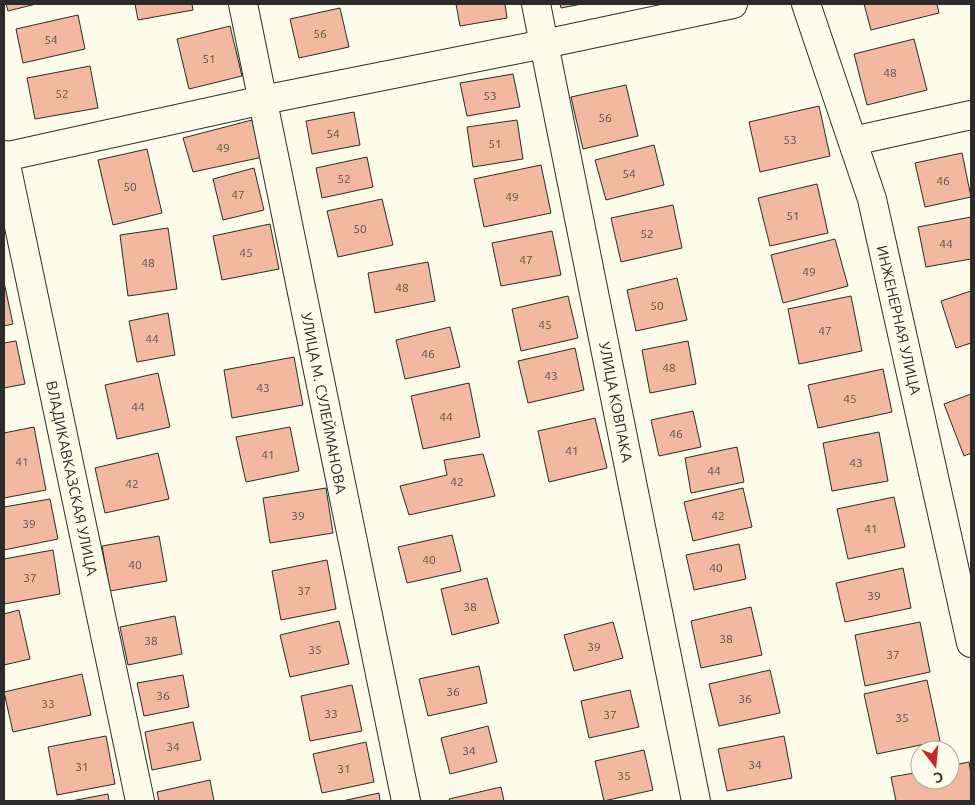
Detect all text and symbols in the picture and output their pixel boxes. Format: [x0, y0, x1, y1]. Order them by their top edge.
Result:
house number: 56 [313, 27, 327, 40]
house number: 54 [44, 33, 58, 46]
house number: 51 [202, 52, 216, 65]
house number: 48 [883, 66, 897, 79]
house number: 52 [55, 87, 69, 100]
house number: 53 [483, 89, 497, 102]
house number: 56 [598, 111, 612, 124]
house number: 54 [326, 127, 340, 140]
house number: 53 [783, 133, 797, 146]
house number: 51 [488, 137, 502, 150]
house number: 49 [216, 141, 230, 154]
house number: 54 [622, 167, 636, 180]
house number: 52 [337, 172, 351, 185]
house number: 46 [936, 174, 950, 187]
house number: 50 [123, 180, 137, 193]
house number: 47 [231, 188, 245, 201]
house number: 49 [505, 190, 519, 203]
house number: 51 [786, 209, 800, 222]
house number: 50 [353, 222, 367, 235]
house number: 52 [640, 227, 654, 240]
house number: 44 [939, 237, 953, 250]
street label: ИНЖЕНЕРНАЯ УЛИЦА [874, 244, 925, 397]
house number: 45 [239, 246, 253, 259]
house number: 47 [519, 253, 533, 266]
house number: 48 [141, 256, 155, 269]
house number: 49 [802, 265, 816, 278]
house number: 48 [395, 281, 409, 294]
house number: 50 [650, 299, 664, 312]
street label: УЛИЦА М. СУЛЕЙМАНОВА [298, 311, 350, 495]
house number: 45 [538, 318, 552, 331]
house number: 47 [818, 324, 832, 337]
house number: 44 [145, 332, 159, 345]
street label: УЛИЦА КОВПАКА [596, 340, 636, 464]
house number: 46 [421, 347, 435, 360]
house number: 48 [662, 361, 676, 374]
house number: 43 [544, 369, 558, 382]
street label: ВЛАДИКАВКАЗСКАЯ УЛИЦА [43, 379, 101, 577]
house number: 43 [256, 381, 270, 394]
house number: 45 [843, 392, 857, 405]
house number: 44 [131, 400, 145, 413]
house number: 44 [439, 410, 453, 423]
house number: 46 [669, 427, 683, 440]
house number: 41 [565, 444, 579, 457]
house number: 41 [261, 448, 275, 461]
house number: 41 [15, 455, 29, 468]
house number: 43 [849, 456, 863, 469]
house number: 44 [707, 464, 721, 477]
house number: 42 [450, 475, 464, 488]
house number: 42 [125, 477, 139, 490]
house number: 39 [291, 509, 305, 522]
house number: 42 [711, 509, 725, 522]
house number: 39 [22, 517, 36, 530]
house number: 41 [864, 522, 878, 535]
house number: 40 [422, 553, 436, 566]
house number: 40 [128, 558, 142, 571]
house number: 40 [709, 561, 723, 574]
house number: 37 [23, 571, 37, 584]
house number: 37 [297, 584, 311, 597]
house number: 39 [867, 589, 881, 602]
house number: 38 [463, 600, 477, 613]
house number: 38 [719, 632, 733, 645]
house number: 38 [144, 634, 158, 647]
house number: 39 [587, 640, 601, 653]
house number: 35 [308, 643, 322, 656]
house number: 37 [886, 648, 900, 661]
house number: 36 [446, 685, 460, 698]
house number: 36 [156, 689, 170, 702]
house number: 36 [738, 692, 752, 705]
house number: 33 [41, 697, 55, 710]
house number: 33 [324, 707, 338, 720]
house number: 37 [603, 708, 617, 721]
house number: 35 [895, 711, 909, 724]
house number: 34 [166, 740, 180, 753]
north arrow [910, 740, 960, 790]
house number: 34 [462, 744, 476, 757]
house number: 34 [748, 758, 762, 771]
house number: 31 [75, 760, 89, 773]
house number: 31 [337, 762, 351, 775]
house number: 35 [617, 769, 631, 782]
text: С [932, 769, 945, 786]

